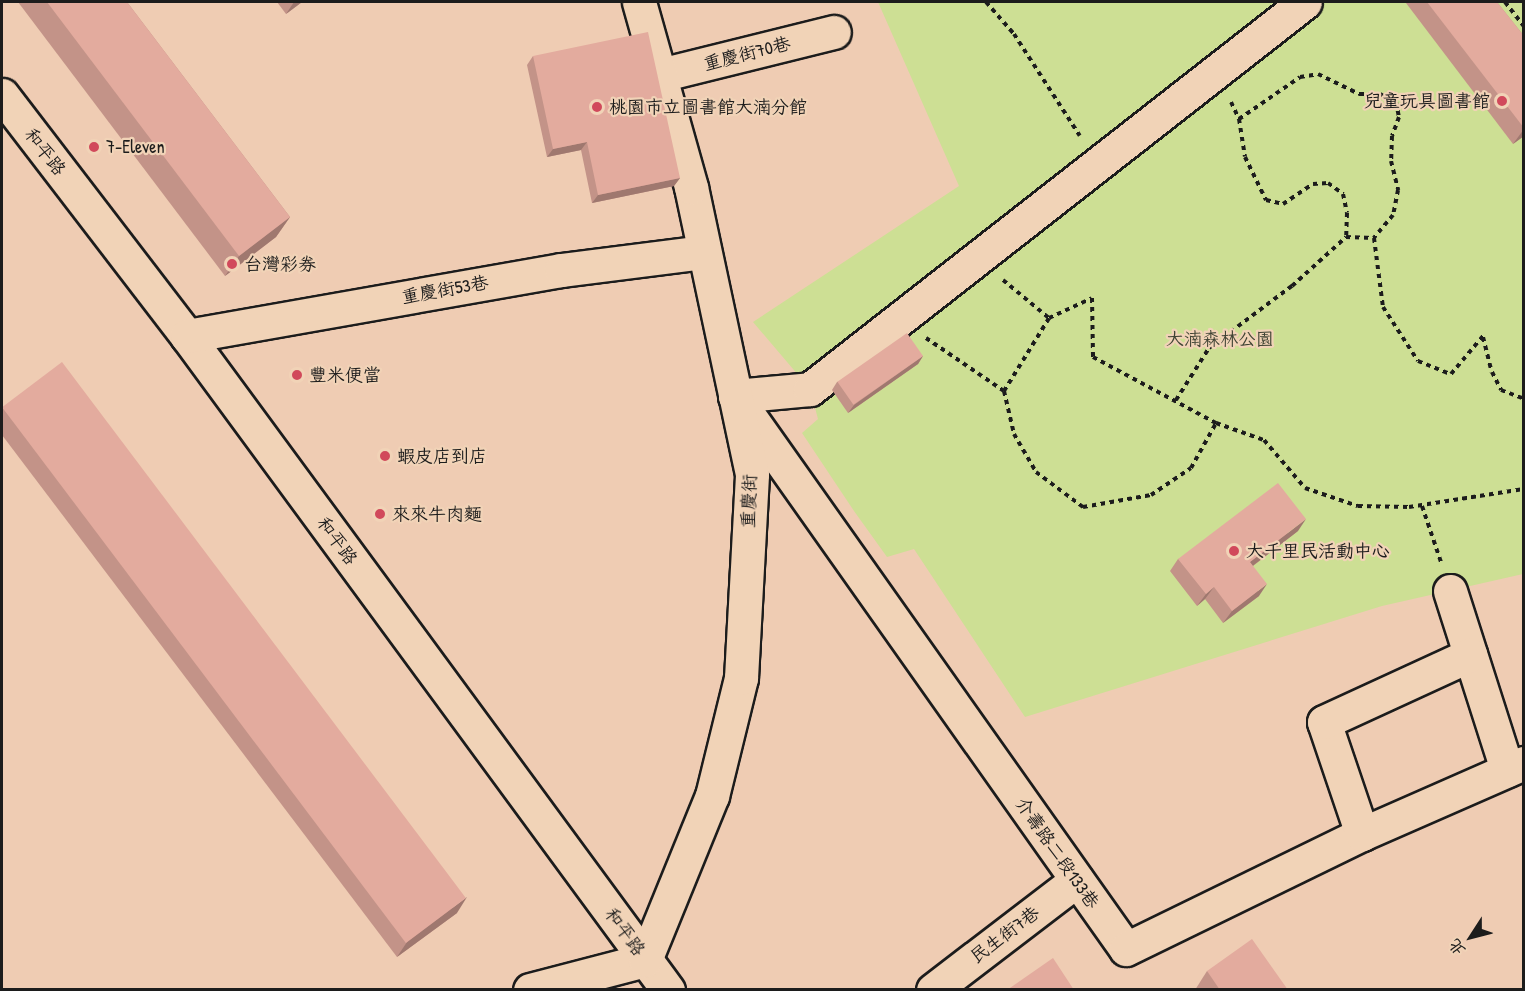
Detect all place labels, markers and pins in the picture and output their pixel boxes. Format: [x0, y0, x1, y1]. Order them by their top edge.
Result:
place label: 兒童玩具圖書館 [1364, 90, 1490, 112]
marker: 兒童玩具圖書館 [1495, 94, 1509, 108]
place label: 桃園市立圖書館大湳分館 [609, 96, 807, 118]
marker: 桃園市立圖書館大湳分館 [590, 100, 604, 114]
place label: 7-Eleven [106, 136, 165, 158]
marker: 7-Eleven [87, 140, 101, 154]
place label: 台灣彩券 [244, 253, 316, 275]
marker: 台灣彩券 [225, 257, 239, 271]
place label: 豐米便當 [309, 364, 381, 386]
marker: 豐米便當 [290, 368, 304, 382]
place label: 蝦皮店到店 [397, 445, 487, 467]
marker: 蝦皮店到店 [378, 449, 392, 463]
place label: 來來牛肉麵 [392, 503, 482, 525]
marker: 來來牛肉麵 [373, 507, 387, 521]
place label: 大千里民活動中心 [1246, 540, 1390, 562]
marker: 大千里民活動中心 [1227, 544, 1241, 558]

